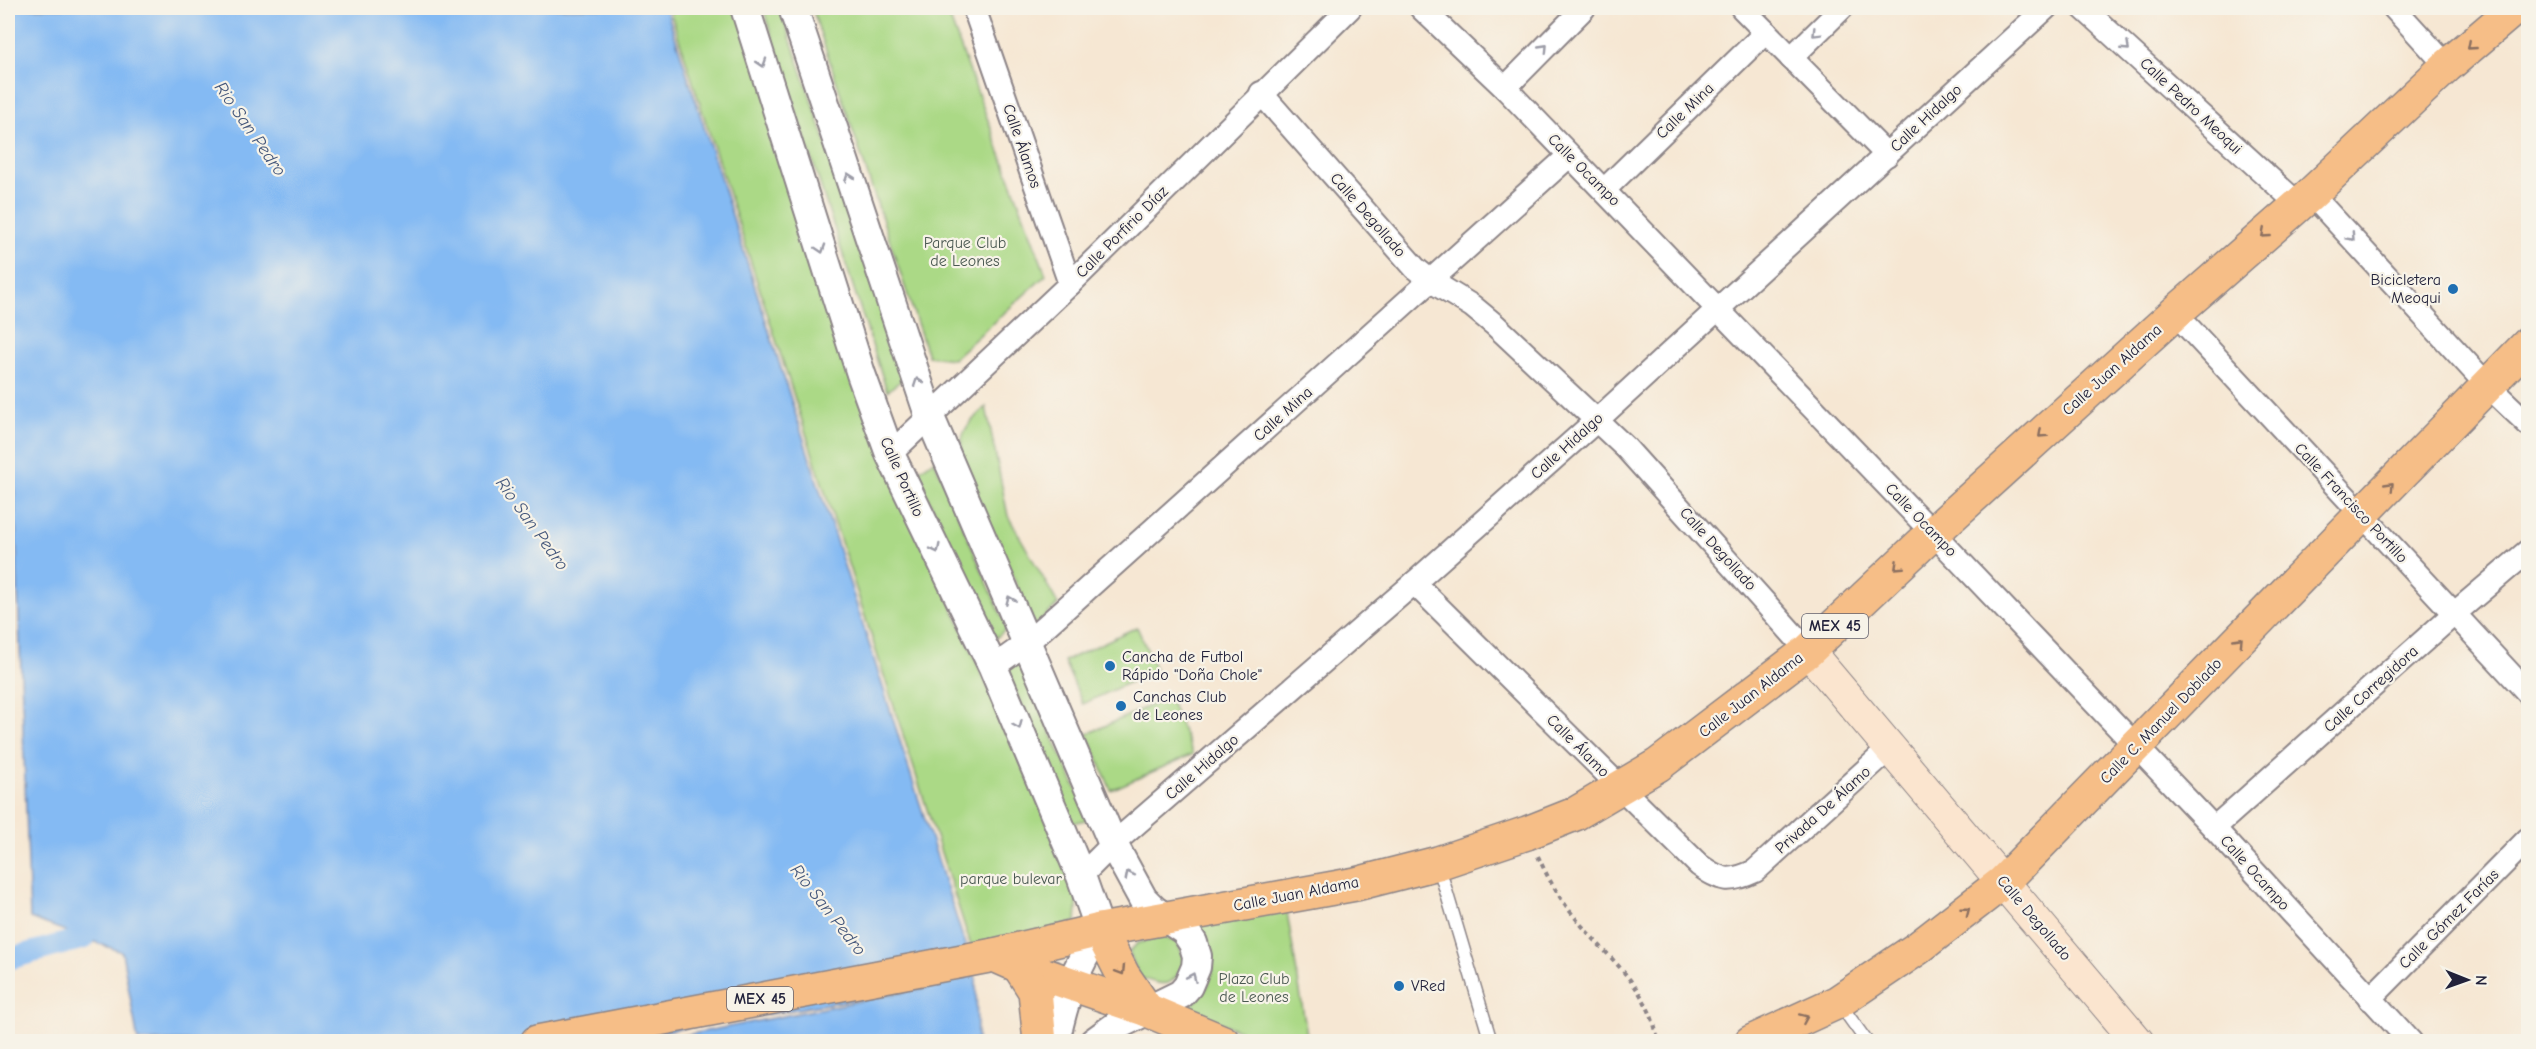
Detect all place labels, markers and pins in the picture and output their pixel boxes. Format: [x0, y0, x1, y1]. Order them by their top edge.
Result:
place label: Bicicletera Meoqui [2370, 271, 2441, 307]
marker: Bicicletera Meoqui [2446, 282, 2460, 296]
place label: Cancha de Futbol Rápido "Doña Chole" [1122, 648, 1262, 684]
marker: Cancha de Futbol Rápido "Doña Chole" [1103, 659, 1117, 673]
place label: Canchas Club de Leones [1133, 688, 1227, 724]
marker: Canchas Club de Leones [1114, 699, 1128, 713]
place label: VRed [1411, 977, 1445, 995]
marker: VRed [1392, 979, 1406, 993]

